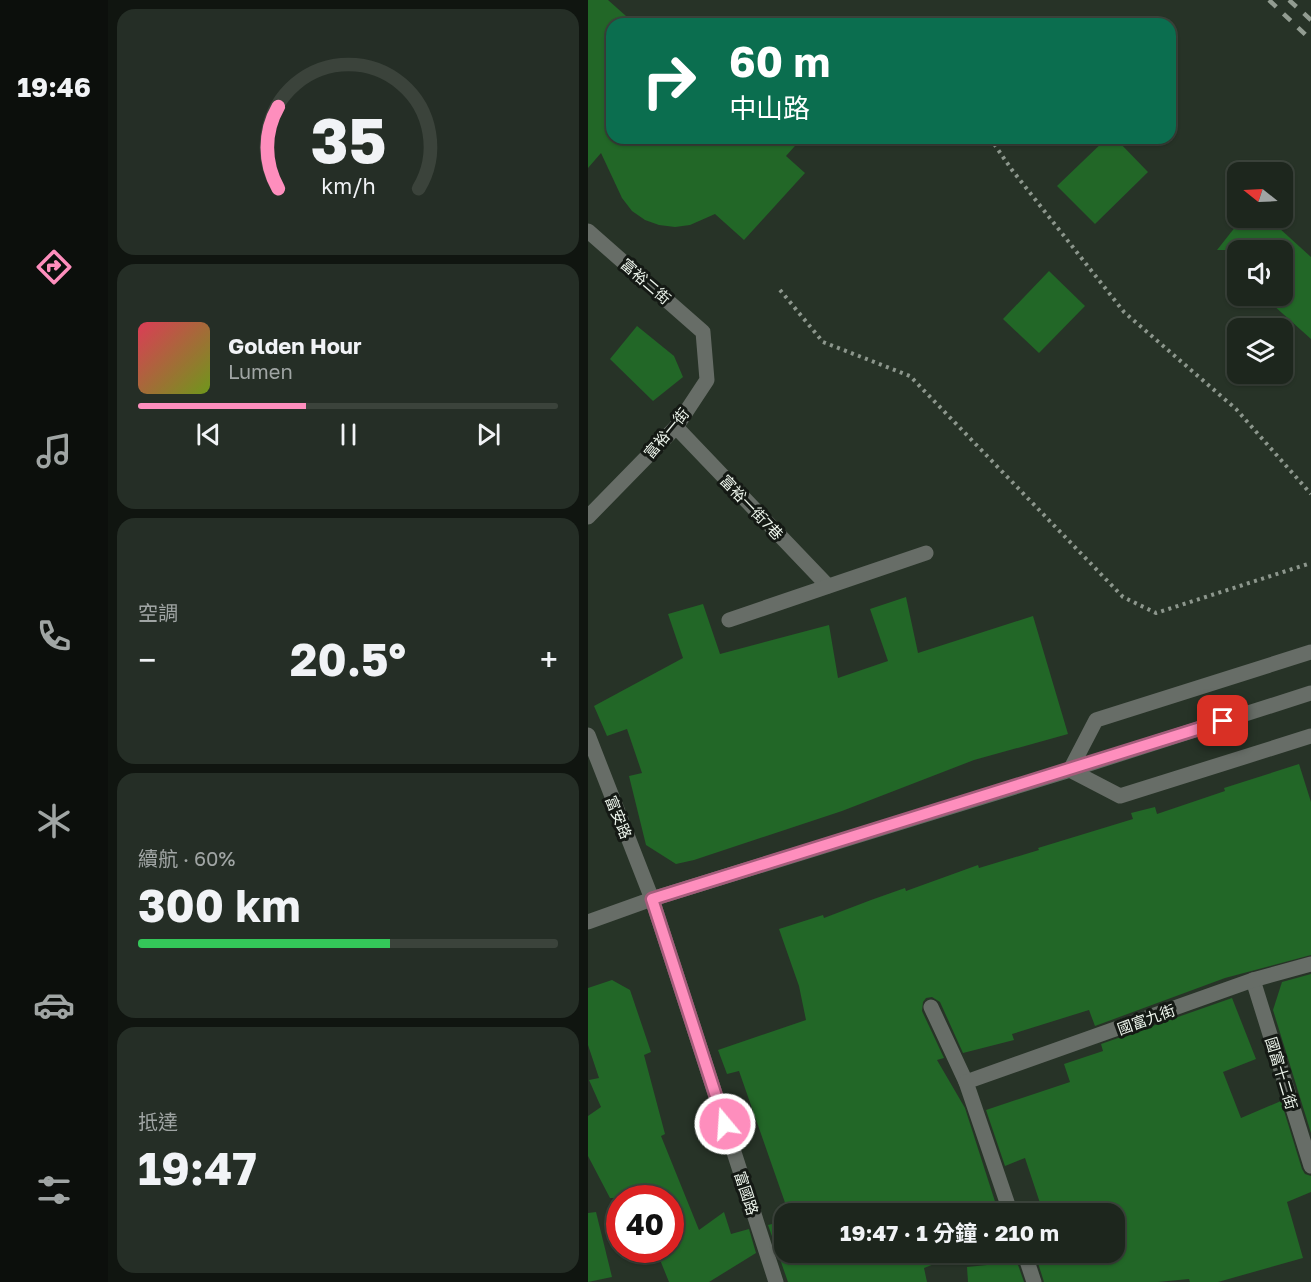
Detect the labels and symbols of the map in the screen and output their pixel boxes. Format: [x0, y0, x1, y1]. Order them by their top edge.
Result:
north arrow [1227, 162, 1293, 228]
street label: 富裕二街 [617, 255, 675, 307]
street label: 富裕一街 [640, 404, 692, 462]
street label: 富裕一街7巷 [717, 471, 787, 543]
pin [1197, 695, 1248, 746]
street label: 富安路 [602, 793, 636, 841]
street label: 國富九街 [1115, 1000, 1177, 1038]
street label: 國富十二街 [1262, 1034, 1302, 1112]
position arrow [693, 1092, 757, 1156]
street label: 富國路 [731, 1169, 763, 1217]
speed limit sign: 40 [606, 1185, 684, 1263]

